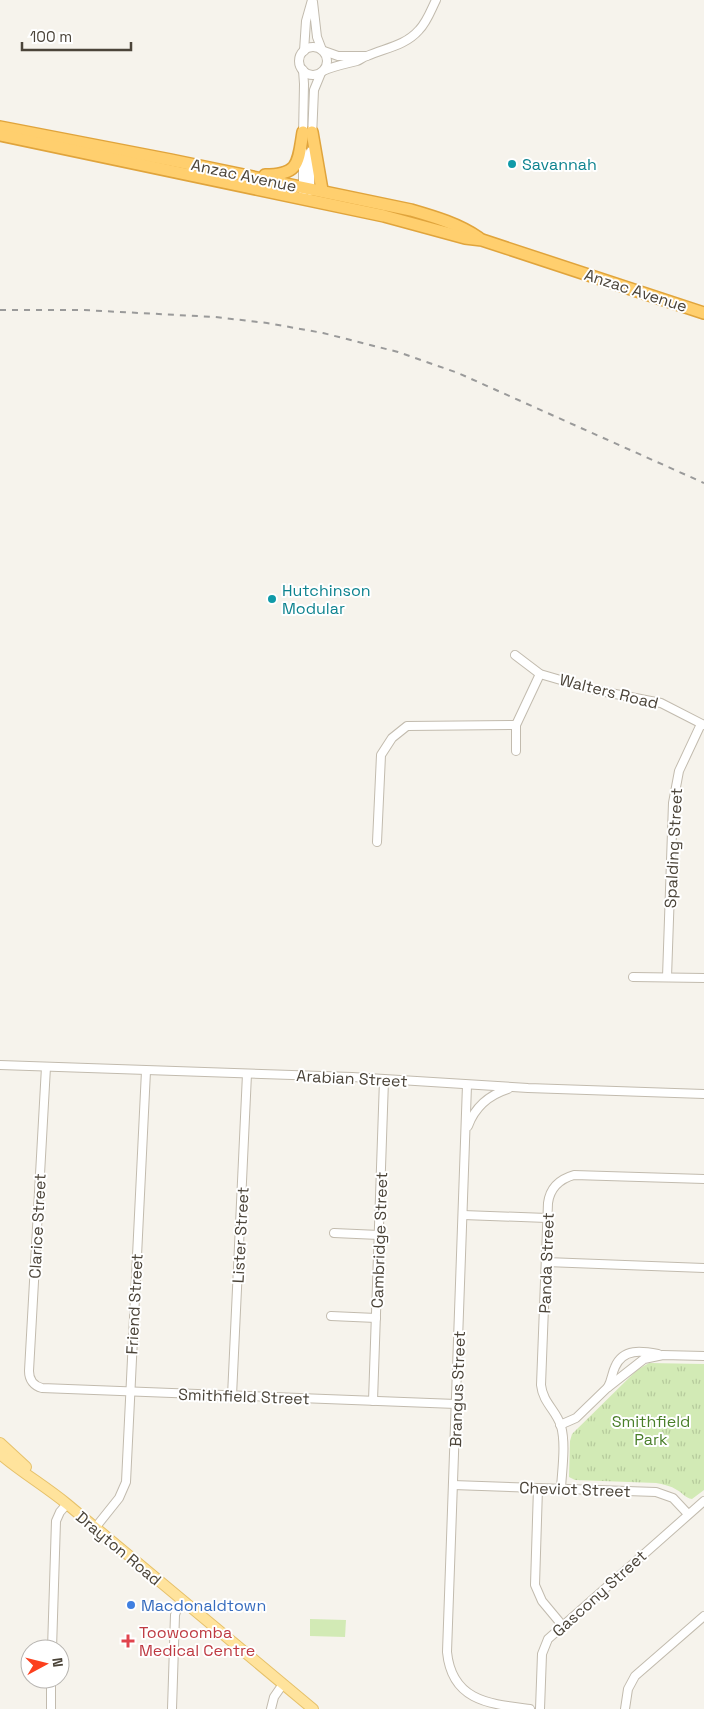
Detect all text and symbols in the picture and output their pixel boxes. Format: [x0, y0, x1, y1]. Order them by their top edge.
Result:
scale bar [22, 20, 131, 52]
text: 100 m [30, 27, 72, 46]
street label: Anzac Avenue [189, 154, 298, 197]
place label: Savannah [522, 154, 597, 175]
marker: Savannah [506, 158, 518, 170]
street label: Anzac Avenue [582, 264, 690, 317]
place label: Hutchinson Modular [282, 580, 371, 619]
marker: Hutchinson Modular [266, 593, 278, 605]
street label: Walters Road [557, 669, 661, 714]
street label: Spalding Street [660, 787, 687, 909]
street label: Arabian Street [296, 1065, 408, 1092]
street label: Cambridge Street [367, 1171, 392, 1309]
street label: Clarice Street [24, 1173, 51, 1279]
street label: Lister Street [227, 1186, 254, 1284]
street label: Panda Street [534, 1212, 559, 1314]
street label: Friend Street [121, 1253, 148, 1355]
street label: Brangus Street [445, 1330, 470, 1448]
street label: Smithfield Street [178, 1384, 310, 1409]
park label: Smithfield Park [612, 1411, 690, 1450]
street label: Cheviot Street [519, 1477, 631, 1502]
street label: Drayton Road [72, 1506, 166, 1590]
street label: Gascony Street [548, 1545, 651, 1641]
place label: Macdonaldtown [141, 1595, 266, 1616]
marker: Macdonaldtown [125, 1599, 137, 1611]
place label: Toowoomba Medical Centre [139, 1622, 255, 1661]
marker: Toowoomba Medical Centre [121, 1634, 135, 1648]
north arrow [20, 1639, 70, 1689]
text: N [48, 1657, 67, 1668]

